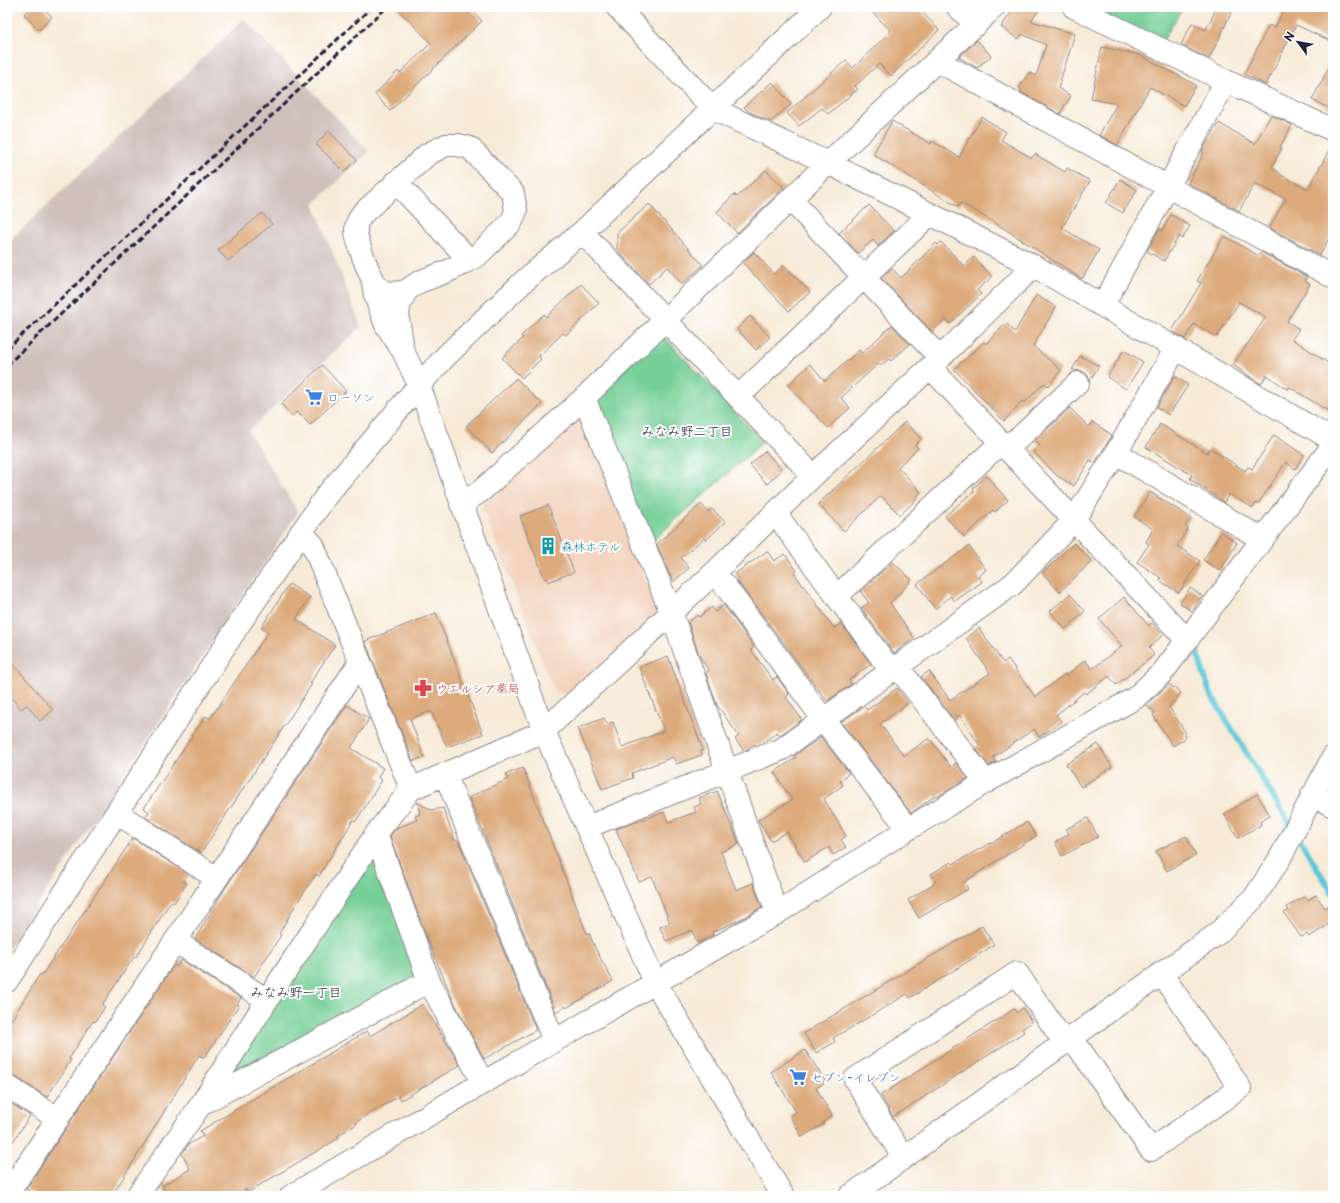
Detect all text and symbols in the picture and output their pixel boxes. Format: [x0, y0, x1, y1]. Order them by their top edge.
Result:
north arrow [1278, 22, 1318, 62]
text: N [1280, 28, 1299, 45]
supermarket icon: ローソン [304, 387, 324, 407]
place label: ローソン [327, 388, 375, 406]
district label: みなみ野二丁目 [641, 421, 733, 440]
building icon: 森林ホテル [538, 536, 558, 556]
place label: 森林ホテル [561, 537, 621, 555]
pharmacy icon: ウエルシア薬局 [413, 678, 433, 698]
place label: ウエルシア薬局 [436, 679, 520, 697]
district label: みなみ野一丁目 [250, 982, 342, 1001]
supermarket icon: セブン-イレブン [788, 1067, 808, 1087]
place label: セブン-イレブン [811, 1068, 901, 1086]

